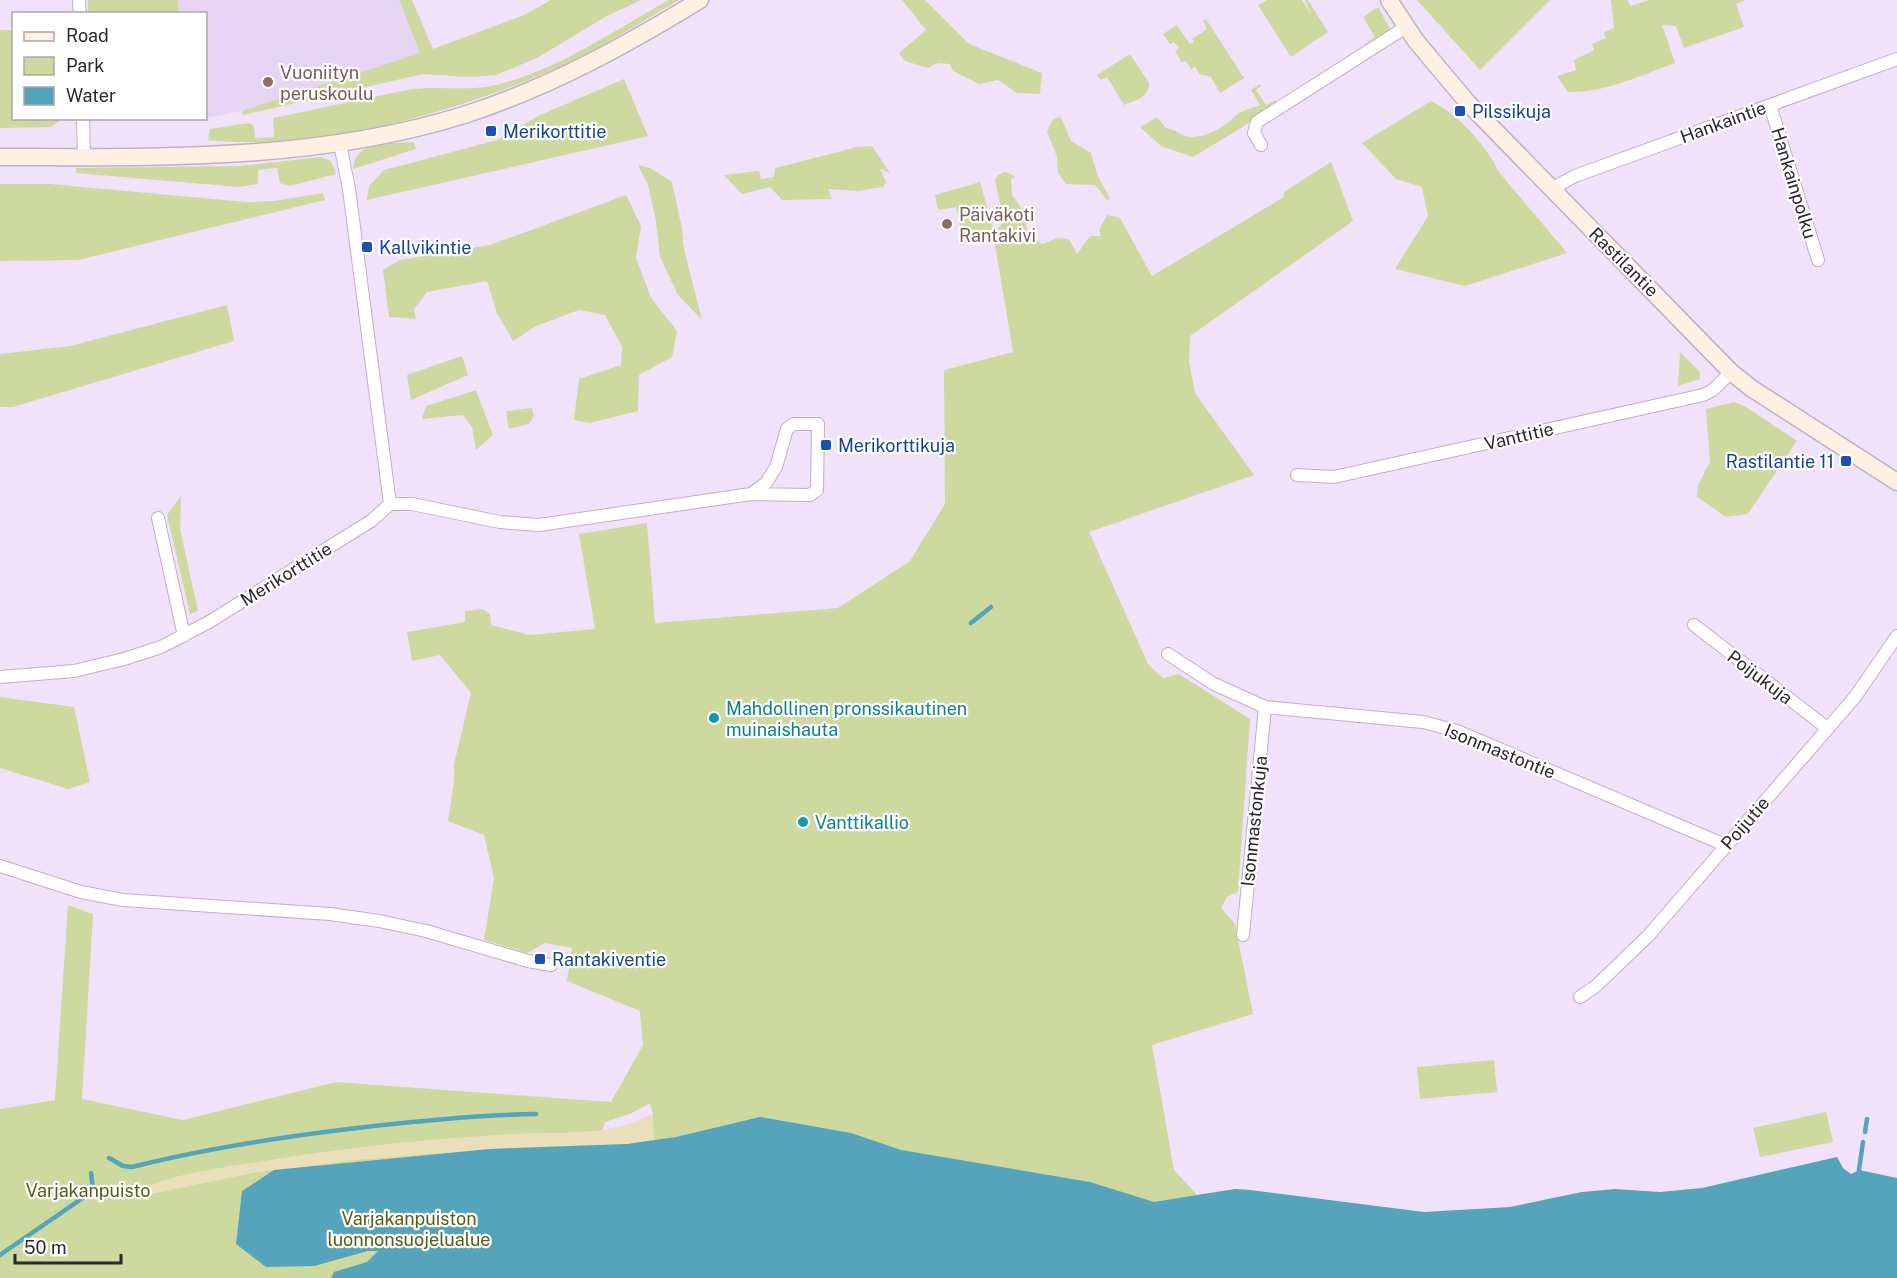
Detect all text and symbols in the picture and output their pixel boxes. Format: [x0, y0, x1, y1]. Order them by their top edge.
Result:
legend [12, 12, 207, 120]
text: Road [66, 25, 109, 46]
text: Park [66, 55, 104, 76]
place label: Vuoniityn peruskoulu [280, 62, 374, 104]
marker: Vuoniityn peruskoulu [261, 75, 275, 89]
text: Water [66, 85, 116, 106]
street label: Hankaintie [1677, 97, 1769, 147]
place label: Pilssikuja [1472, 101, 1551, 122]
marker: Pilssikuja [1453, 104, 1467, 118]
place label: Merikorttitie [503, 121, 606, 142]
marker: Merikorttitie [484, 124, 498, 138]
street label: Hankainpolku [1767, 125, 1821, 241]
place label: Päiväkoti Rantakivi [959, 204, 1036, 246]
marker: Päiväkoti Rantakivi [940, 217, 954, 231]
street label: Rastilantie [1585, 223, 1663, 301]
place label: Kallvikintie [379, 237, 471, 258]
marker: Kallvikintie [360, 240, 374, 254]
street label: Vanttitie [1482, 418, 1556, 454]
place label: Merikorttikuja [838, 435, 955, 456]
marker: Merikorttikuja [819, 438, 833, 452]
place label: Rastilantie 11 [1726, 451, 1834, 472]
marker: Rastilantie 11 [1839, 454, 1853, 468]
street label: Merikorttitie [237, 538, 335, 610]
street label: Poijukuja [1723, 646, 1797, 708]
place label: Mahdollinen pronssikautinen muinaishauta [726, 698, 967, 740]
marker: Mahdollinen pronssikautinen muinaishauta [707, 711, 721, 725]
street label: Isonmastontie [1442, 719, 1558, 783]
street label: Isonmastonkuja [1237, 755, 1271, 887]
street label: Poijutie [1716, 792, 1774, 854]
place label: Vanttikallio [815, 812, 909, 833]
marker: Vanttikallio [796, 815, 810, 829]
place label: Rantakiventie [552, 949, 666, 970]
marker: Rantakiventie [533, 952, 547, 966]
park label: Varjakanpuisto [26, 1180, 150, 1201]
park label: Varjakanpuiston luonnonsuojelualue [327, 1208, 491, 1250]
scale bar [15, 1227, 122, 1265]
text: 50 m [24, 1237, 67, 1258]

